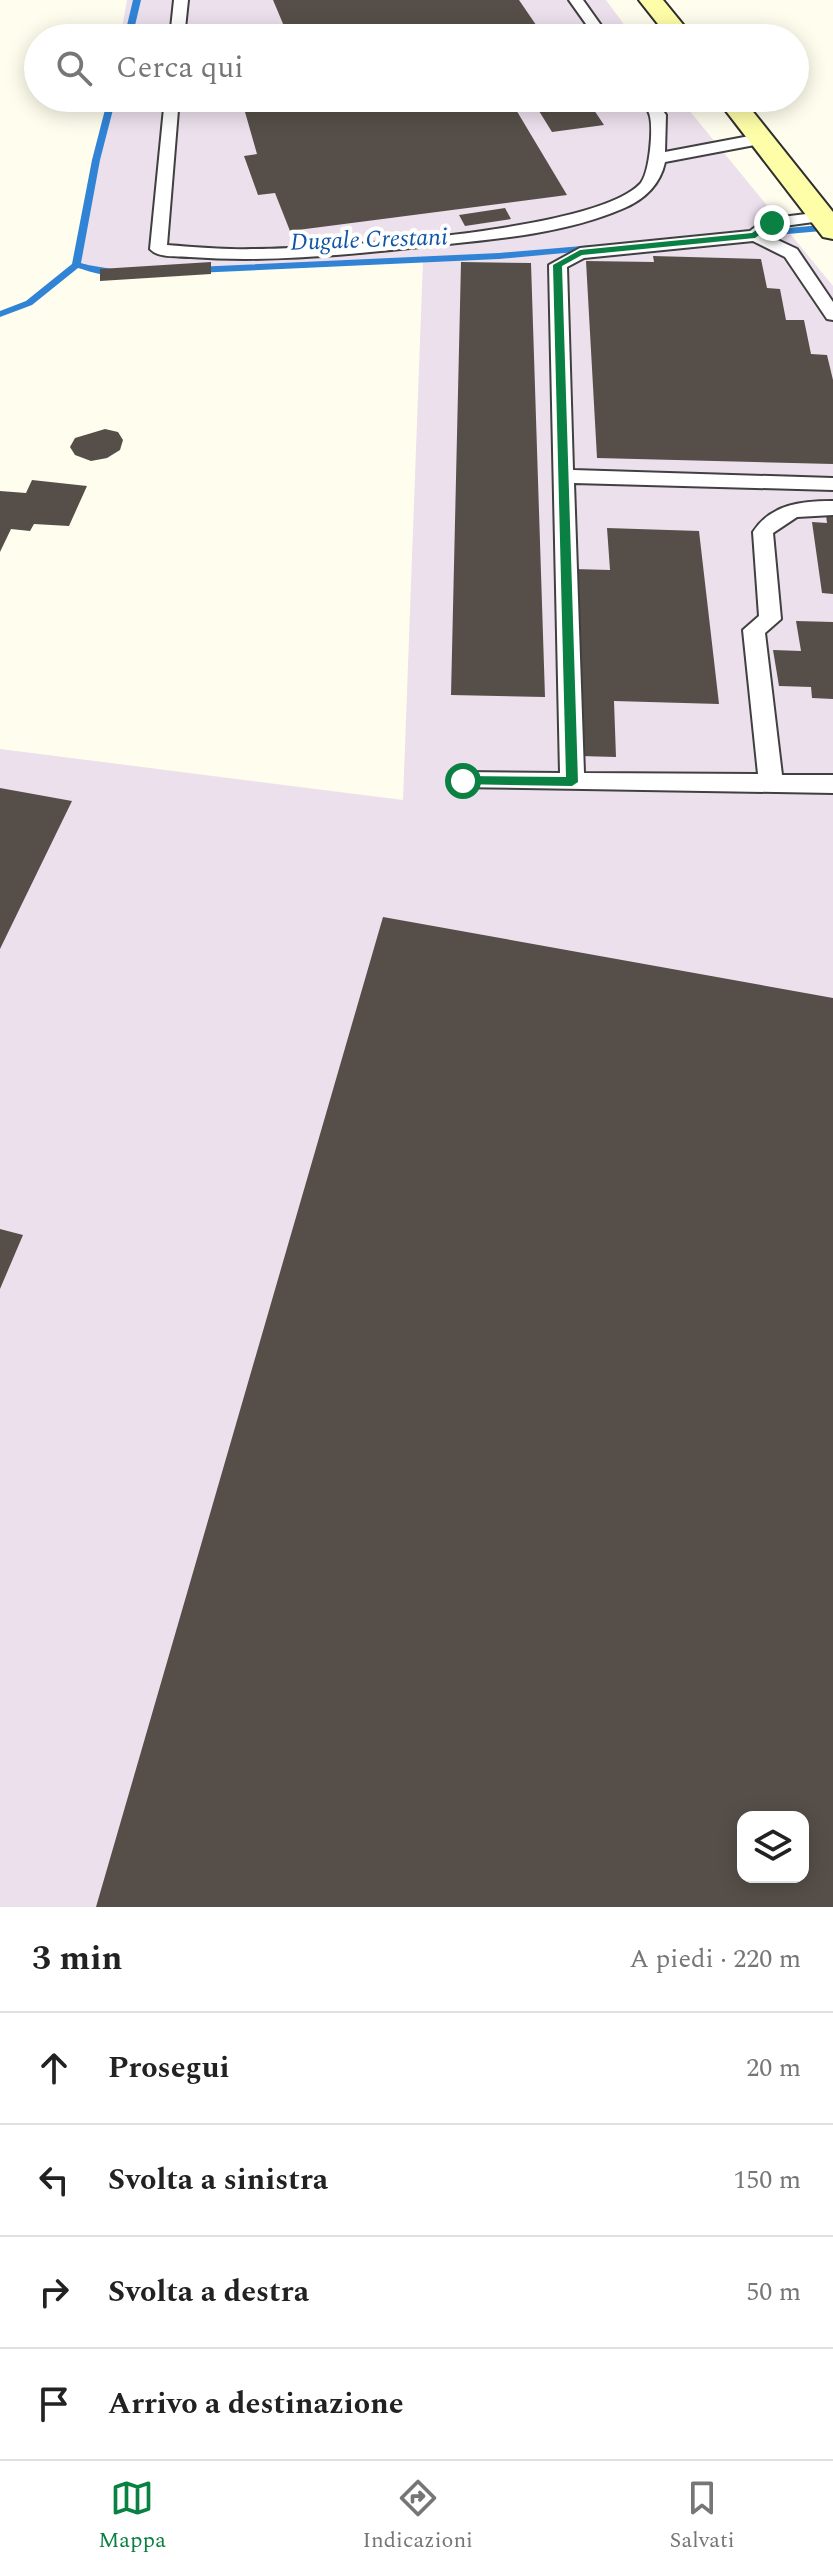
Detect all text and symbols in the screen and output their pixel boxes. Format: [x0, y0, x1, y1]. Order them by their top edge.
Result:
search box [24, 24, 809, 112]
text: Cerca qui [116, 45, 244, 91]
icon: search [52, 46, 96, 90]
route end [754, 205, 790, 241]
water label: Dugale Crestani [290, 219, 449, 261]
route start [445, 763, 481, 799]
map controls [737, 1811, 809, 1883]
button: layers [737, 1811, 809, 1883]
text: 3 min [32, 1933, 122, 1985]
text: A piedi · 220 m [630, 1939, 801, 1979]
text: Prosegui [108, 2045, 229, 2091]
icon: ahead [32, 2046, 76, 2090]
text: 20 m [746, 2048, 801, 2088]
text: Svolta a sinistra [108, 2157, 328, 2203]
icon: left [32, 2158, 76, 2202]
text: 150 m [733, 2160, 801, 2200]
text: Svolta a destra [108, 2269, 309, 2315]
icon: right [32, 2270, 76, 2314]
text: 50 m [746, 2272, 801, 2312]
text: Arrivo a destinazione [108, 2381, 404, 2427]
icon: arrive [32, 2382, 76, 2426]
tab: Mappa [98, 2476, 166, 2557]
tab: Indicazioni [362, 2476, 473, 2557]
tab: Salvati [670, 2476, 735, 2557]

